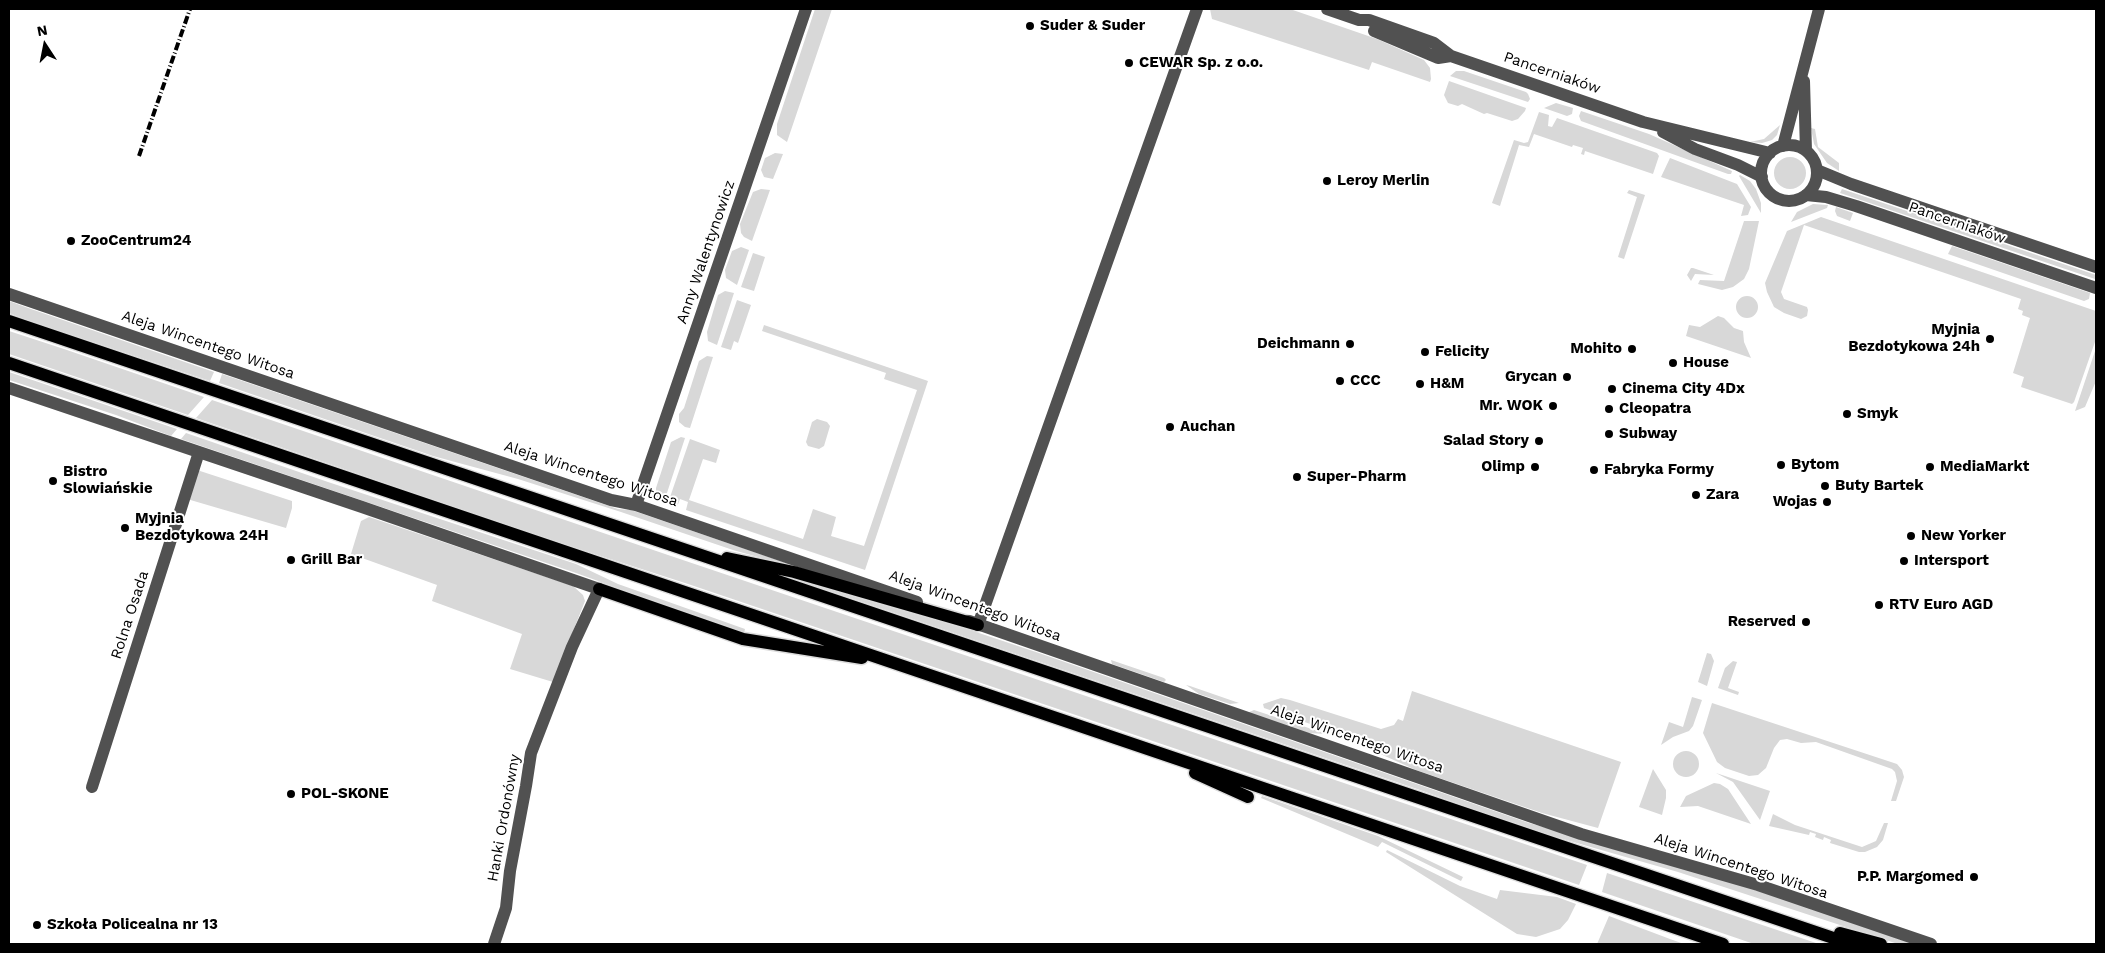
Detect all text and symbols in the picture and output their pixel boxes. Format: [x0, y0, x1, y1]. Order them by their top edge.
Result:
place label: Suder & Suder [1040, 17, 1145, 35]
north arrow [20, 20, 70, 70]
marker: Suder & Suder [1024, 20, 1036, 32]
text: N [36, 21, 49, 39]
street label: Pancerniaków [1501, 48, 1603, 98]
place label: CEWAR Sp. z o.o. [1139, 54, 1263, 72]
marker: CEWAR Sp. z o.o. [1123, 57, 1135, 69]
place label: Leroy Merlin [1337, 172, 1430, 190]
marker: Leroy Merlin [1321, 175, 1333, 187]
street label: Anny Walentynowicz [673, 178, 739, 326]
street label: Pancerniaków [1906, 198, 2008, 248]
place label: ZooCentrum24 [81, 232, 191, 250]
marker: ZooCentrum24 [65, 235, 77, 247]
street label: Aleja Wincentego Witosa [119, 307, 297, 383]
place label: Myjnia Bezdotykowa 24h [1848, 321, 1980, 356]
marker: Myjnia Bezdotykowa 24h [1984, 333, 1996, 345]
place label: Deichmann [1257, 335, 1340, 353]
marker: Deichmann [1344, 338, 1356, 350]
place label: Mohito [1570, 340, 1622, 358]
place label: Felicity [1435, 343, 1489, 361]
marker: Mohito [1626, 343, 1638, 355]
marker: Felicity [1419, 346, 1431, 358]
place label: House [1683, 354, 1729, 372]
marker: House [1667, 357, 1679, 369]
place label: Grycan [1505, 368, 1557, 386]
marker: Grycan [1561, 371, 1573, 383]
place label: CCC [1350, 372, 1381, 390]
marker: CCC [1334, 375, 1346, 387]
place label: H&M [1430, 375, 1464, 393]
marker: H&M [1414, 378, 1426, 390]
place label: Cinema City 4Dx [1622, 380, 1745, 398]
marker: Cinema City 4Dx [1606, 383, 1618, 395]
place label: Mr. WOK [1479, 397, 1543, 415]
marker: Mr. WOK [1547, 400, 1559, 412]
place label: Cleopatra [1619, 400, 1691, 418]
marker: Cleopatra [1603, 403, 1615, 415]
place label: Smyk [1857, 405, 1898, 423]
marker: Smyk [1841, 408, 1853, 420]
place label: Auchan [1180, 418, 1235, 436]
marker: Auchan [1164, 421, 1176, 433]
place label: Subway [1619, 425, 1677, 443]
marker: Subway [1603, 428, 1615, 440]
place label: Salad Story [1443, 432, 1529, 450]
marker: Salad Story [1533, 435, 1545, 447]
street label: Aleja Wincentego Witosa [502, 437, 680, 511]
place label: Bytom [1791, 456, 1839, 474]
place label: Olimp [1481, 458, 1525, 476]
place label: MediaMarkt [1940, 458, 2029, 476]
marker: Bytom [1775, 459, 1787, 471]
marker: Olimp [1529, 461, 1541, 473]
place label: Fabryka Formy [1604, 461, 1714, 479]
marker: MediaMarkt [1924, 461, 1936, 473]
place label: Bistro Slowiańskie [63, 463, 153, 498]
marker: Fabryka Formy [1588, 464, 1600, 476]
place label: Super-Pharm [1307, 468, 1406, 486]
marker: Super-Pharm [1291, 471, 1303, 483]
marker: Bistro Slowiańskie [47, 475, 59, 487]
place label: Buty Bartek [1835, 477, 1924, 495]
marker: Buty Bartek [1819, 480, 1831, 492]
place label: Zara [1706, 486, 1739, 504]
marker: Zara [1690, 489, 1702, 501]
place label: Wojas [1773, 493, 1817, 511]
marker: Wojas [1821, 496, 1833, 508]
place label: Myjnia Bezdotykowa 24H [135, 510, 269, 545]
marker: Myjnia Bezdotykowa 24H [119, 522, 131, 534]
place label: New Yorker [1921, 527, 2006, 545]
marker: New Yorker [1905, 530, 1917, 542]
place label: Grill Bar [301, 551, 362, 569]
place label: Intersport [1914, 552, 1989, 570]
marker: Grill Bar [285, 554, 297, 566]
marker: Intersport [1898, 555, 1910, 567]
street label: Aleja Wincentego Witosa [887, 566, 1063, 646]
street label: Rolna Osada [107, 569, 153, 661]
place label: RTV Euro AGD [1889, 596, 1993, 614]
marker: RTV Euro AGD [1873, 599, 1885, 611]
place label: Reserved [1728, 613, 1796, 631]
marker: Reserved [1800, 616, 1812, 628]
street label: Aleja Wincentego Witosa [1268, 701, 1446, 777]
street label: Hanki Ordonówny [484, 753, 524, 883]
place label: POL-SKONE [301, 785, 389, 803]
marker: POL-SKONE [285, 788, 297, 800]
street label: Aleja Wincentego Witosa [1652, 829, 1830, 903]
place label: P.P. Margomed [1857, 868, 1964, 886]
marker: P.P. Margomed [1968, 871, 1980, 883]
place label: Szkoła Policealna nr 13 [47, 916, 218, 934]
marker: Szkoła Policealna nr 13 [31, 919, 43, 931]

